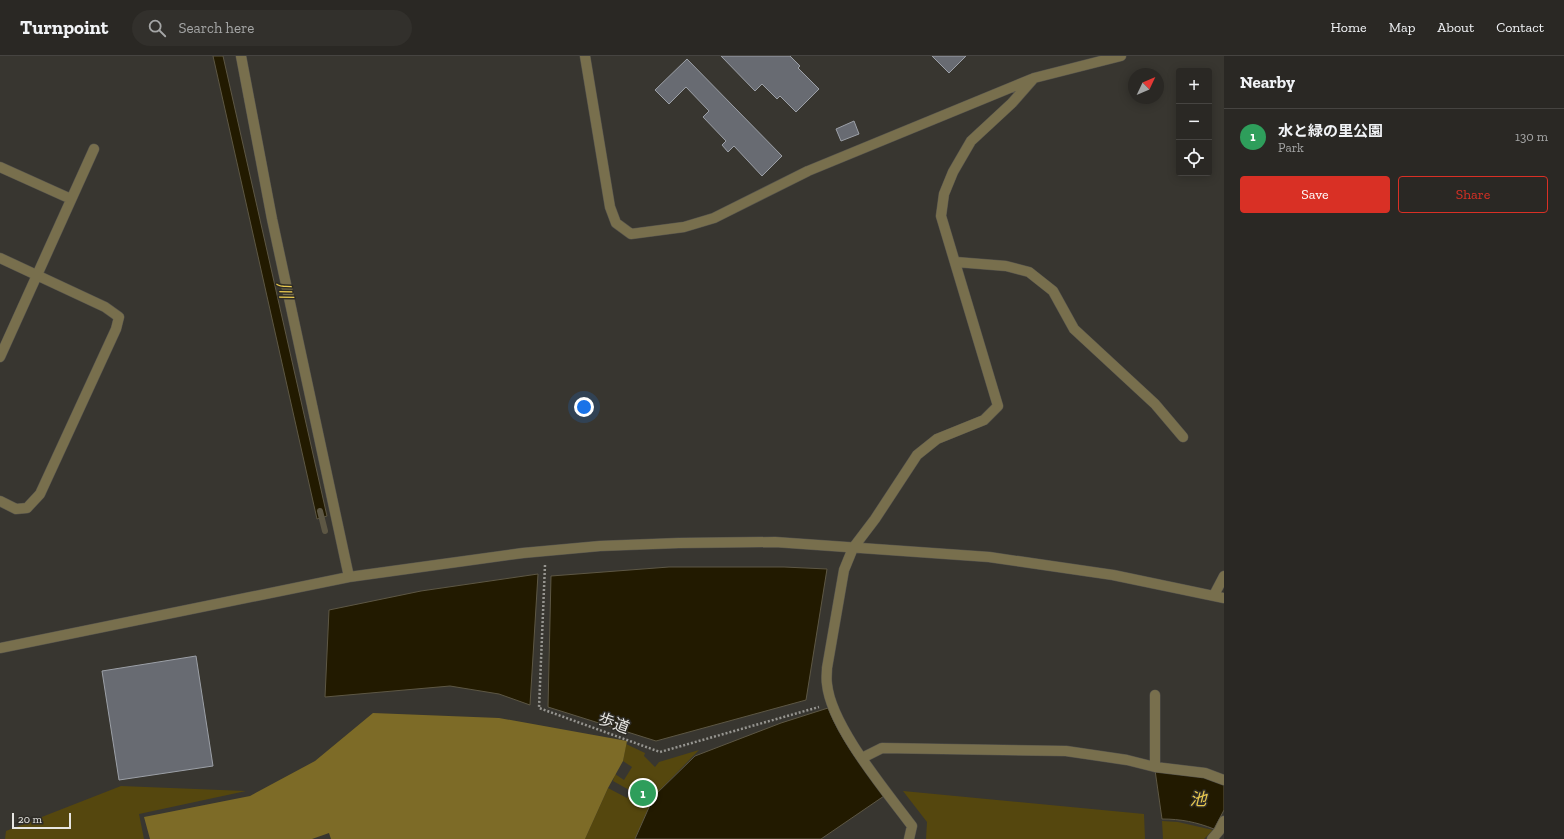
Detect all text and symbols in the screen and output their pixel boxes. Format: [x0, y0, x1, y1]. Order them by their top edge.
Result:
search box [132, 10, 412, 46]
text: Turnpoint [20, 16, 108, 39]
icon: search [146, 17, 168, 39]
text: Search here [178, 19, 254, 37]
text: Home [1331, 19, 1367, 36]
text: Map [1389, 19, 1415, 36]
text: About [1437, 19, 1474, 36]
text: Contact [1496, 19, 1544, 36]
north arrow [1128, 68, 1164, 104]
map controls [1176, 68, 1212, 176]
button: + [1176, 68, 1212, 104]
text: Nearby [1240, 72, 1295, 92]
button: − [1176, 104, 1212, 140]
text: 水と緑の里公園 [1278, 122, 1383, 140]
text: 1 [1250, 129, 1256, 144]
text: 130 m [1515, 129, 1548, 144]
button: locate [1176, 140, 1212, 176]
text: Park [1278, 140, 1304, 155]
button: Save [1240, 176, 1390, 213]
button: Share [1398, 176, 1548, 213]
water label: 川 [273, 279, 297, 302]
your location [574, 397, 594, 417]
street label: 歩道 [596, 709, 632, 737]
pin: 1 [630, 778, 656, 808]
water label: 池 [1190, 789, 1209, 809]
scale bar [12, 811, 71, 830]
text: 20 m [18, 813, 42, 826]

